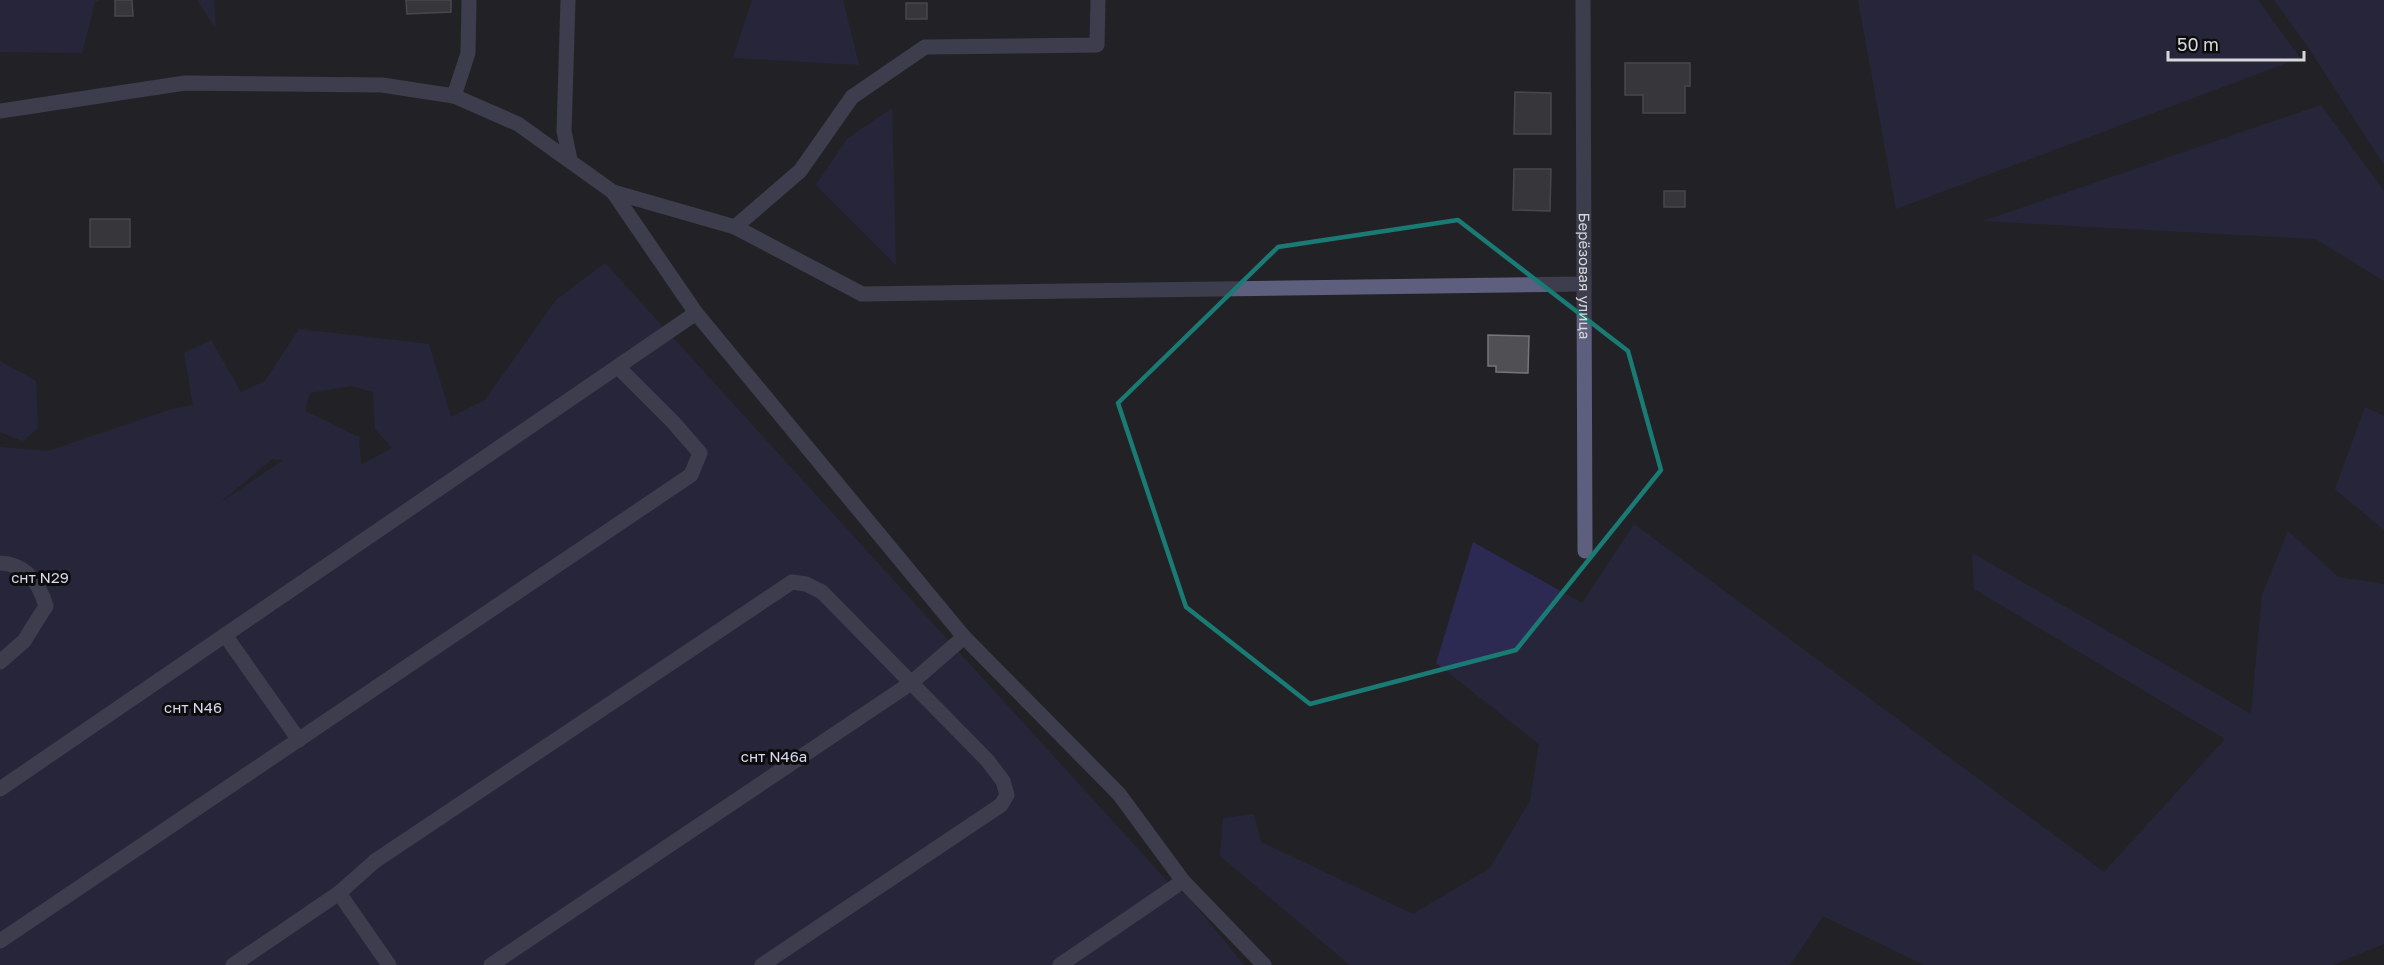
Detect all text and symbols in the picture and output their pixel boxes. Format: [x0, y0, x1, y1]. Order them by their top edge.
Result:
scale bar [2168, 24, 2304, 62]
text: 50 m [2177, 33, 2219, 55]
street label: Берёзовая улица [1576, 213, 1594, 339]
park label: снт N29 [11, 568, 69, 586]
park label: снт N46 [164, 698, 222, 716]
park label: снт N46а [741, 747, 807, 765]

